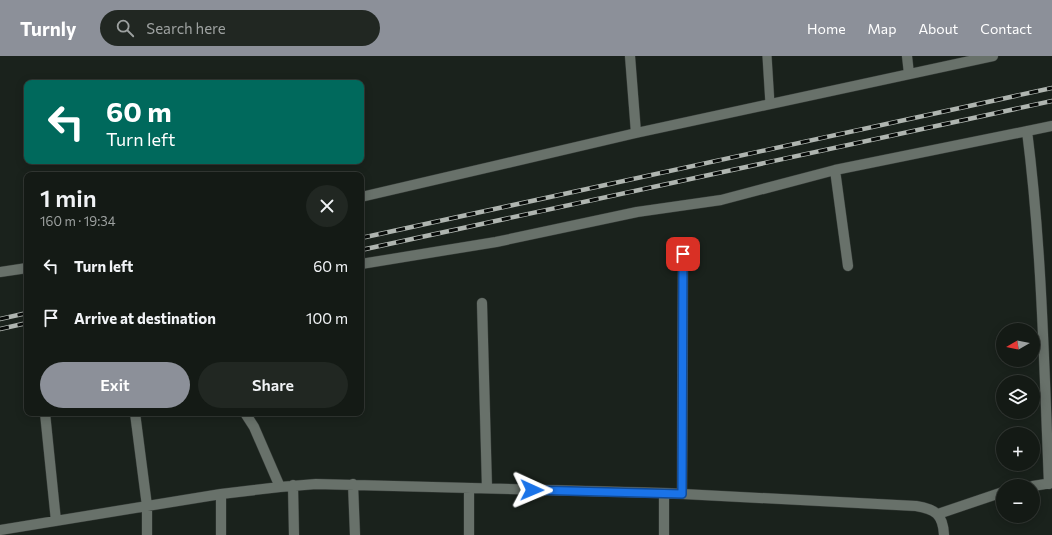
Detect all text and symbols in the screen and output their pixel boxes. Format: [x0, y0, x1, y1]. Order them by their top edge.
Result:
search box [100, 10, 380, 46]
text: Turnly [20, 17, 76, 40]
icon: search [114, 17, 136, 39]
text: Search here [146, 19, 226, 37]
text: Home [807, 20, 846, 37]
text: Map [868, 20, 896, 37]
text: About [918, 20, 958, 37]
text: Contact [980, 20, 1032, 37]
text: 60 m [106, 94, 172, 128]
icon: left [40, 96, 92, 148]
text: Turn left [106, 128, 175, 150]
text: 1 min [40, 183, 97, 212]
button: close [306, 185, 348, 227]
text: 160 m · 19:34 [40, 213, 116, 229]
pin [666, 237, 700, 271]
icon: arrive [672, 243, 694, 265]
icon: left [40, 255, 62, 277]
text: Turn left [74, 257, 133, 275]
text: 60 m [313, 257, 348, 275]
icon: arrive [40, 307, 62, 329]
text: Arrive at destination [74, 309, 216, 327]
text: 100 m [306, 309, 348, 327]
north arrow [996, 323, 1040, 367]
map controls [996, 323, 1040, 523]
button: Exit [40, 362, 190, 408]
button: Share [198, 362, 348, 408]
button: layers [996, 375, 1040, 419]
button: + [996, 427, 1040, 471]
position arrow [511, 469, 553, 511]
button: − [996, 479, 1040, 523]

